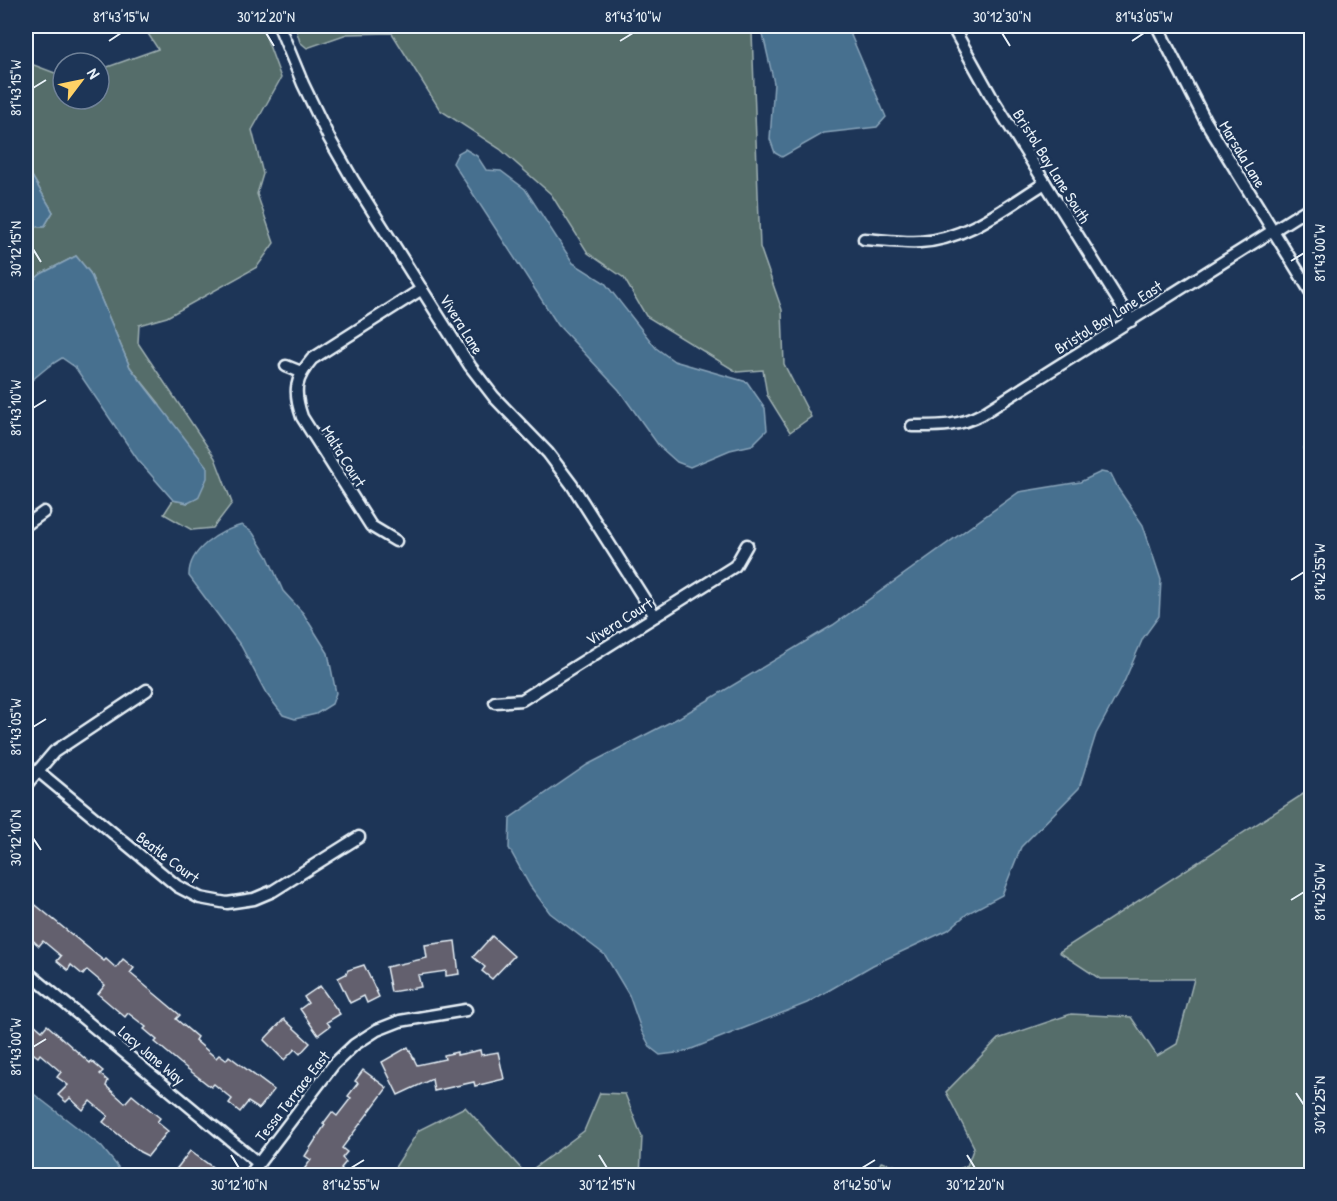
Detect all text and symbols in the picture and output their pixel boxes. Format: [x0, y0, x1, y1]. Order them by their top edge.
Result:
text: 81°43'15"W [93, 6, 150, 27]
text: 30°12'20"N [237, 6, 295, 27]
text: 81°43'10"W [605, 6, 662, 27]
text: 30°12'30"N [973, 6, 1031, 27]
text: 81°43'05"W [1115, 6, 1173, 27]
north arrow [51, 51, 111, 111]
text: 81°43'15"W [5, 59, 26, 116]
text: N [82, 64, 106, 83]
street label: Bristol Bay Lane South [1008, 105, 1096, 227]
street label: Marsala Lane [1214, 116, 1272, 192]
text: 30°12'15"N [5, 221, 26, 277]
text: 81°43'00"W [1309, 224, 1330, 282]
street label: Bristol Bay Lane East [1050, 275, 1167, 359]
street label: Vivera Lane [435, 290, 489, 359]
text: 81°43'10"W [5, 379, 26, 436]
street label: Malta Court [316, 421, 372, 491]
text: 81°42'55"W [1309, 543, 1330, 601]
street label: Vivera Court [581, 592, 657, 650]
text: 81°43'05"W [5, 698, 26, 756]
text: 30°12'10"N [5, 810, 26, 866]
street label: Beatle Court [132, 826, 205, 888]
text: 81°42'50"W [1309, 863, 1330, 921]
text: 81°43'00"W [5, 1018, 26, 1076]
street label: Lacy Jane Way [114, 1020, 190, 1090]
street label: Tessa Terrace East [250, 1046, 335, 1146]
text: 30°12'25"N [1309, 1076, 1330, 1134]
text: 30°12'10"N [211, 1174, 267, 1195]
text: 81°42'55"W [322, 1174, 380, 1195]
text: 30°12'15"N [579, 1174, 635, 1195]
text: 81°42'50"W [833, 1174, 891, 1195]
text: 30°12'20"N [946, 1174, 1004, 1195]

